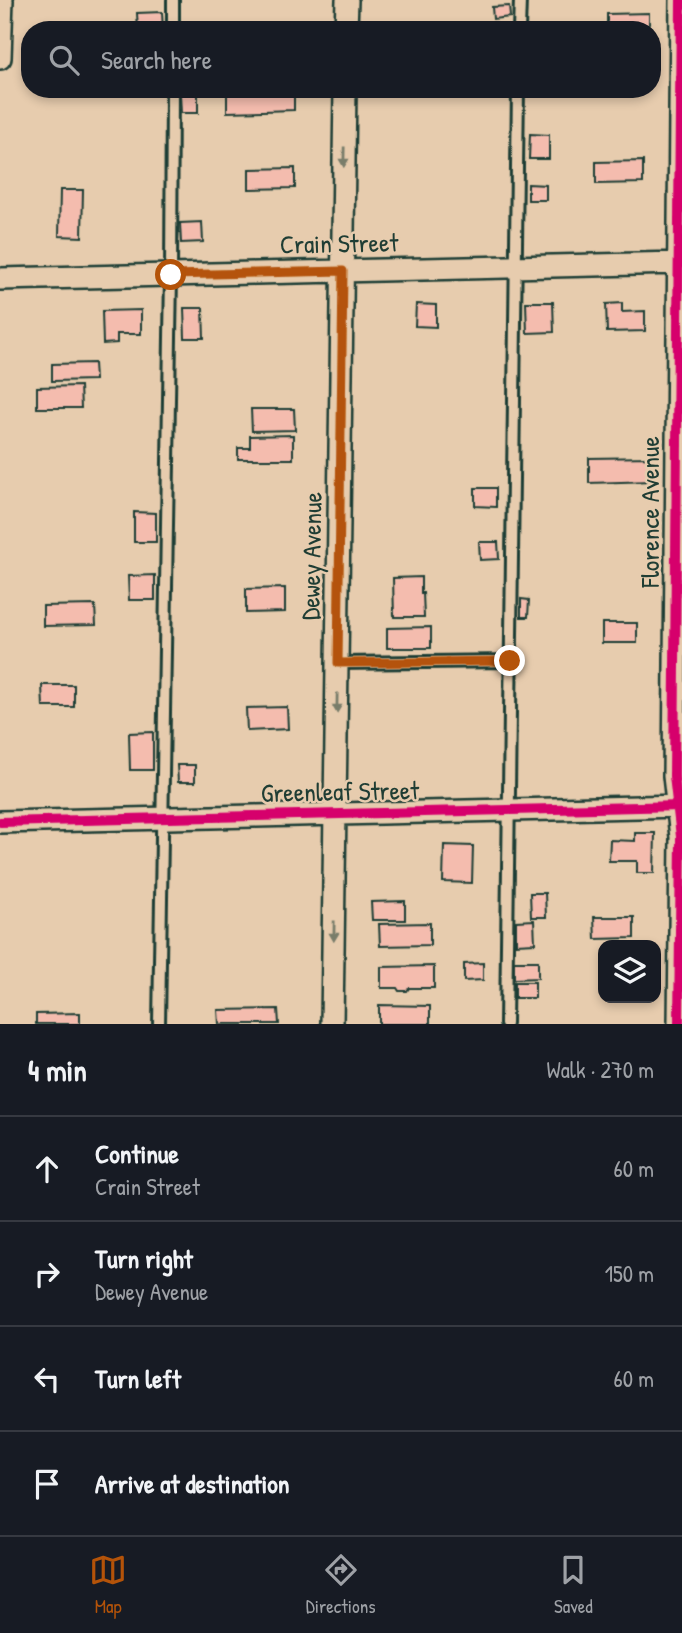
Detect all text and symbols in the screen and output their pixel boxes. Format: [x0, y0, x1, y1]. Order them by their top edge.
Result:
search box [21, 21, 661, 98]
icon: search [45, 41, 83, 79]
text: Search here [101, 42, 212, 77]
one-way arrow [339, 147, 350, 169]
street label: Crain Street [279, 224, 400, 262]
route start [155, 259, 186, 290]
street label: Florence Avenue [632, 436, 667, 589]
street label: Dewey Avenue [292, 492, 330, 620]
route end [494, 645, 525, 676]
one-way arrow [331, 693, 343, 715]
street label: Greenleaf Street [261, 772, 420, 810]
one-way arrow [328, 920, 340, 942]
map controls [598, 940, 661, 1003]
button: layers [598, 940, 661, 1003]
text: 4 min [28, 1050, 87, 1090]
text: Walk · 270 m [547, 1054, 654, 1085]
text: Continue [95, 1136, 179, 1171]
icon: ahead [28, 1150, 66, 1188]
text: 60 m [614, 1153, 654, 1184]
text: Crain Street [95, 1171, 200, 1202]
text: Turn right [95, 1241, 193, 1276]
icon: right [28, 1255, 66, 1293]
text: 150 m [605, 1258, 654, 1289]
text: Dewey Avenue [95, 1276, 208, 1307]
icon: left [28, 1360, 66, 1398]
text: Turn left [95, 1361, 181, 1396]
text: 60 m [614, 1363, 654, 1394]
icon: arrive [28, 1465, 66, 1503]
text: Arrive at destination [95, 1466, 290, 1501]
tab: Map [89, 1551, 127, 1619]
tab: Directions [306, 1551, 376, 1619]
tab: Saved [554, 1551, 593, 1619]

